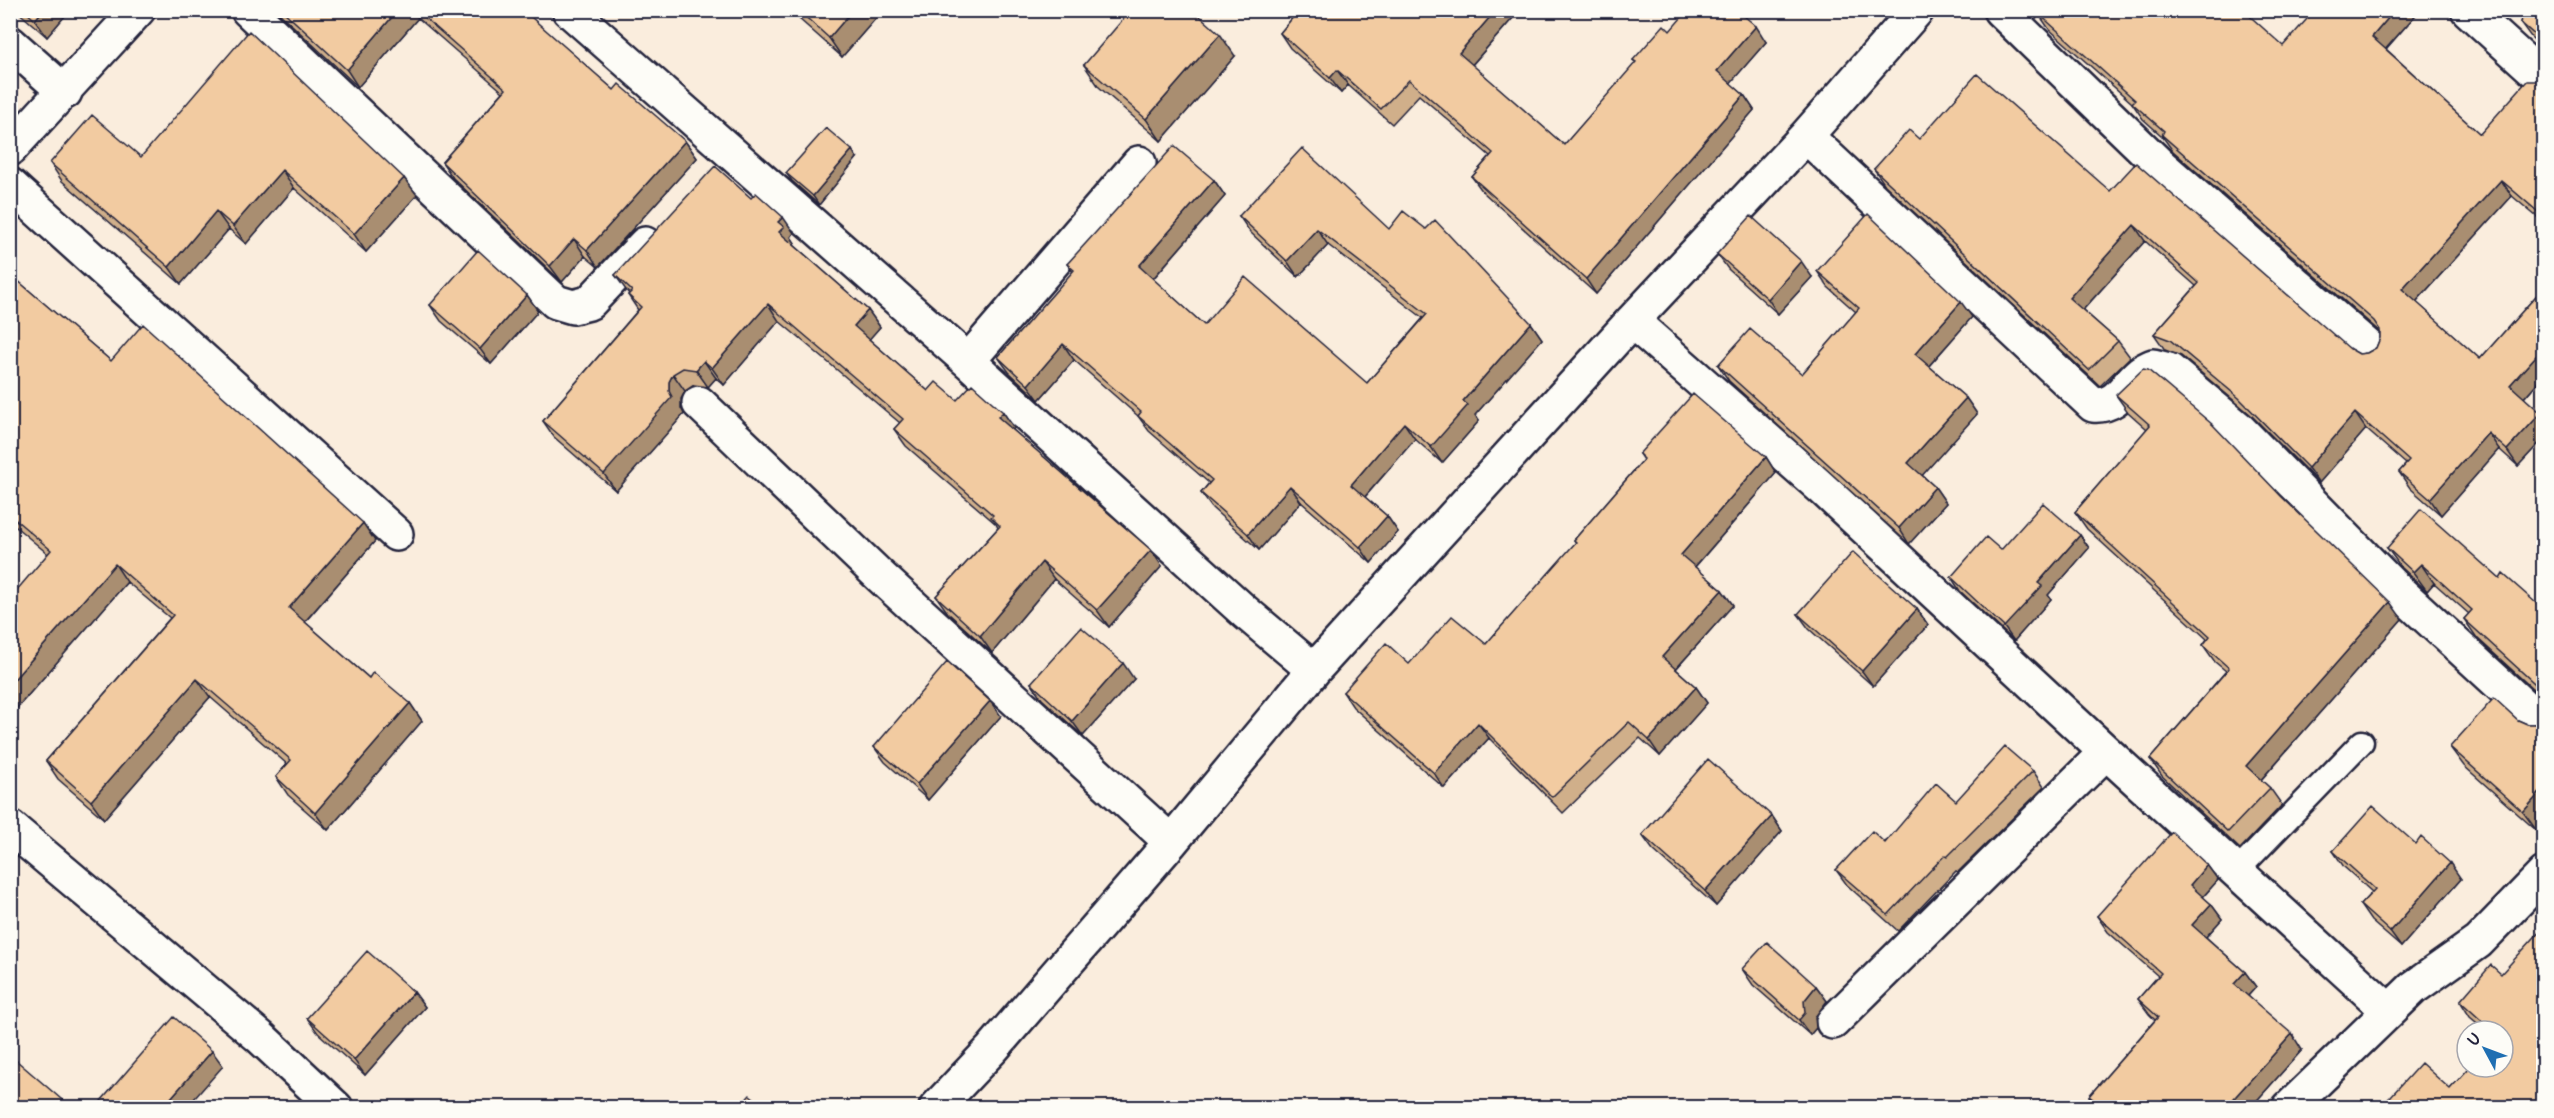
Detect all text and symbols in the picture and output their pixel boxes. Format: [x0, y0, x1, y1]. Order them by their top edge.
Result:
north arrow [2455, 1019, 2515, 1079]
text: U [2463, 1029, 2486, 1050]

